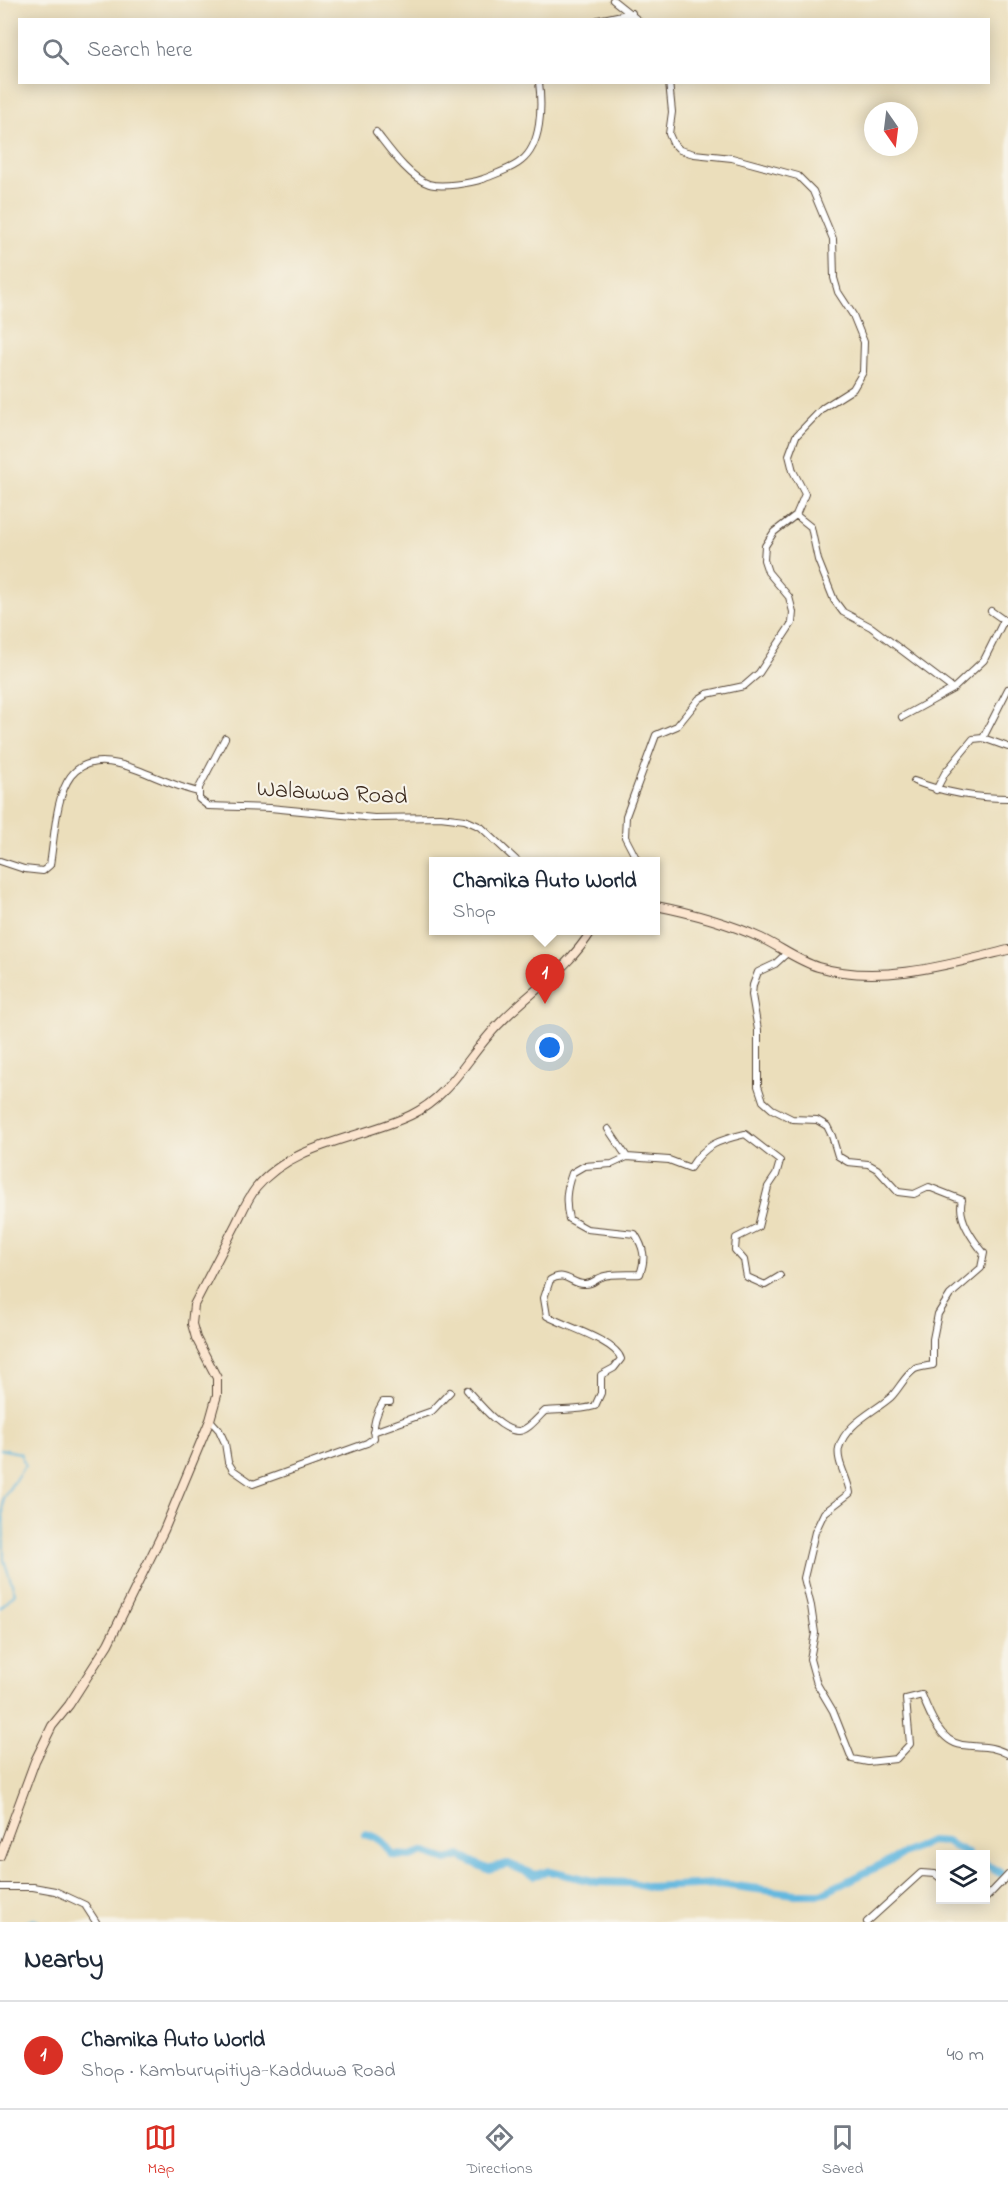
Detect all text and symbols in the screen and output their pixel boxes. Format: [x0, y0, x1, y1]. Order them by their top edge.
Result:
search box [18, 18, 990, 84]
icon: search [39, 35, 72, 68]
text: Search here [87, 35, 192, 67]
north arrow [864, 102, 918, 156]
street label: Walawwa Road [256, 773, 409, 815]
popup [429, 857, 660, 935]
text: Chamika Auto World [452, 866, 637, 898]
text: Shop [452, 898, 496, 927]
pin: 1 [526, 954, 564, 1004]
your location [535, 1033, 564, 1062]
map controls [936, 1850, 990, 1904]
button: layers [936, 1850, 990, 1904]
text: Nearby [24, 1942, 103, 1980]
text: Chamika Auto World [81, 2025, 265, 2057]
text: 1 [40, 2041, 47, 2070]
text: 40 m [947, 2041, 984, 2070]
text: Shop · Kamburupitiya-Kadduwa Road [81, 2057, 395, 2086]
tab: Map [144, 2121, 177, 2181]
tab: Directions [466, 2121, 533, 2181]
tab: Saved [822, 2121, 864, 2181]

